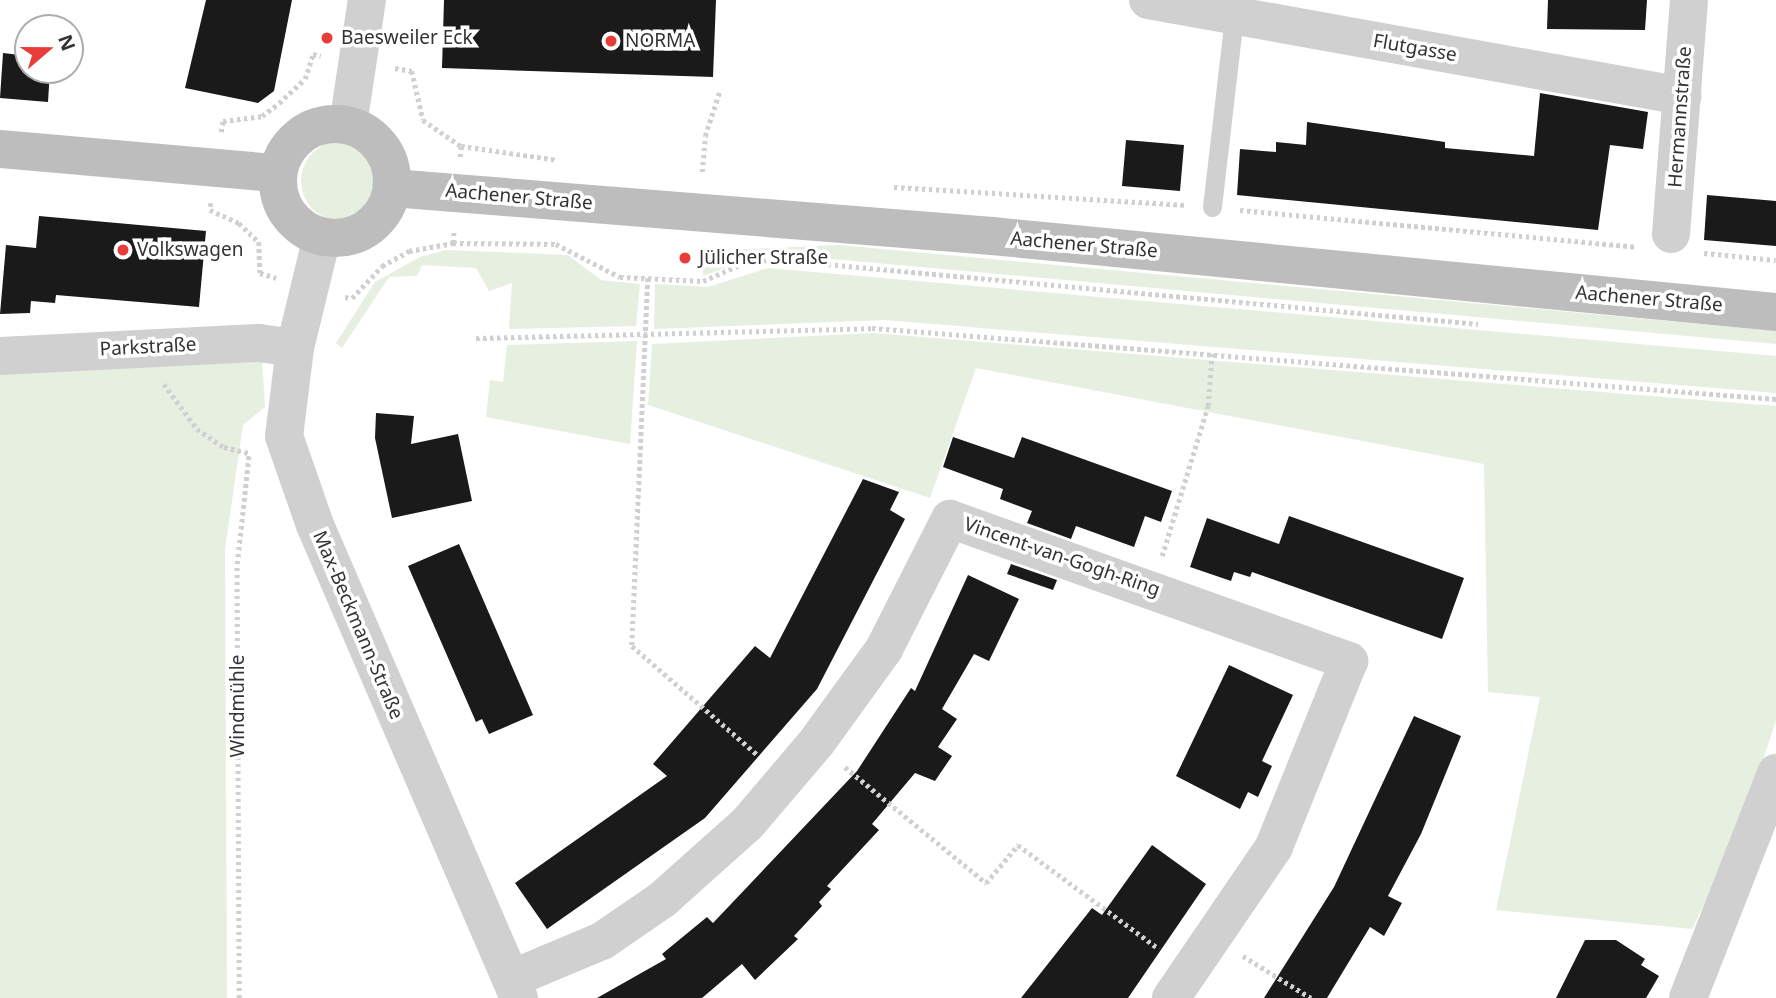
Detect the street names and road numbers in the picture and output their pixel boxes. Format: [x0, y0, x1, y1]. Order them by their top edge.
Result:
street label: Flutgasse [1371, 29, 1459, 67]
street label: Hermannstraße [1664, 46, 1696, 188]
street label: Aachener Straße [444, 179, 594, 215]
street label: Aachener Straße [1009, 227, 1159, 263]
street label: Aachener Straße [1574, 281, 1724, 317]
street label: Parkstraße [99, 333, 197, 361]
street label: Vincent-van-Gogh-Ring [961, 513, 1163, 601]
street label: Max-Beckmann-Straße [308, 527, 408, 723]
street label: Windmühle [227, 655, 249, 757]

